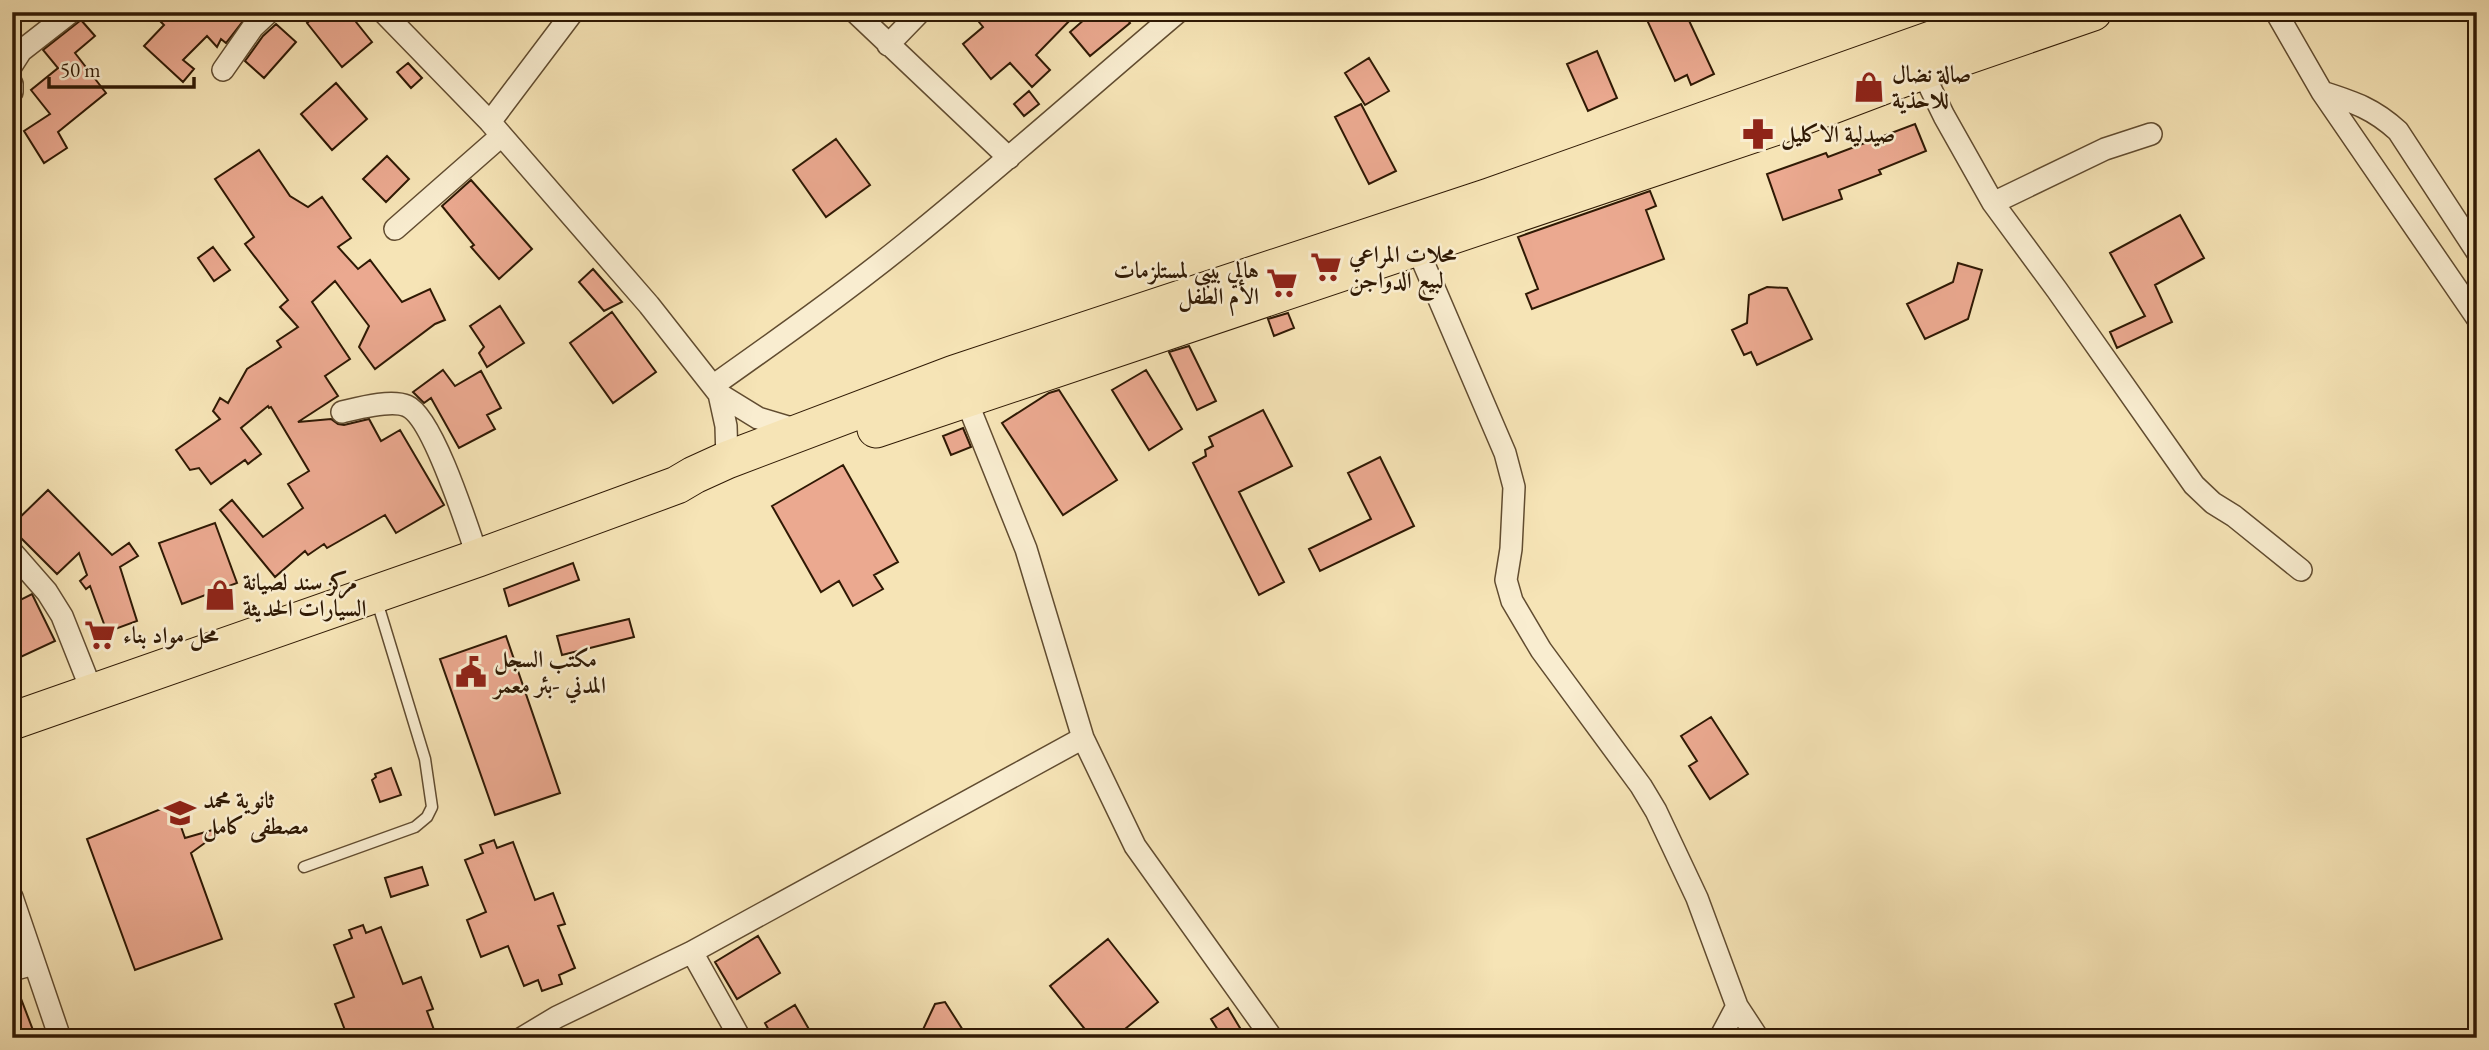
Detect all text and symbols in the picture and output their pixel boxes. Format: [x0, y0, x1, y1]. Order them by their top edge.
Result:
scale bar [49, 46, 194, 90]
text: 50 m [60, 56, 101, 83]
place label: صالة نضال للاحذية [1892, 59, 1971, 115]
shop icon: صالة نضال للاحذية [1852, 70, 1886, 104]
pharmacy icon: صيدلية الاكليل [1741, 117, 1775, 151]
place label: صيدلية الاكليل [1781, 119, 1895, 151]
place label: محلات المراعي لبيع الدواجن [1348, 239, 1457, 302]
supermarket icon: محلات المراعي لبيع الدواجن [1309, 250, 1343, 284]
place label: هالي بيبي لمستلزمات الأم الطفل [1113, 255, 1259, 317]
supermarket icon: هالي بيبي لمستلزمات الأم الطفل [1265, 266, 1299, 300]
place label: مركز سند لصيانة السيارات الحديثة [243, 567, 367, 623]
shop icon: مركز سند لصيانة السيارات الحديثة [203, 578, 237, 612]
supermarket icon: محل مواد بناء [83, 618, 117, 652]
place label: محل مواد بناء [123, 620, 220, 652]
place label: مكتب السجل المدني -بئر معمر [491, 644, 606, 704]
public building icon: مكتب السجل المدني -بئر معمر [454, 655, 488, 689]
place label: ثانوية محمد مصطفى كامل [203, 785, 309, 843]
school or university icon: ثانوية محمد مصطفى كامل [163, 796, 197, 830]

